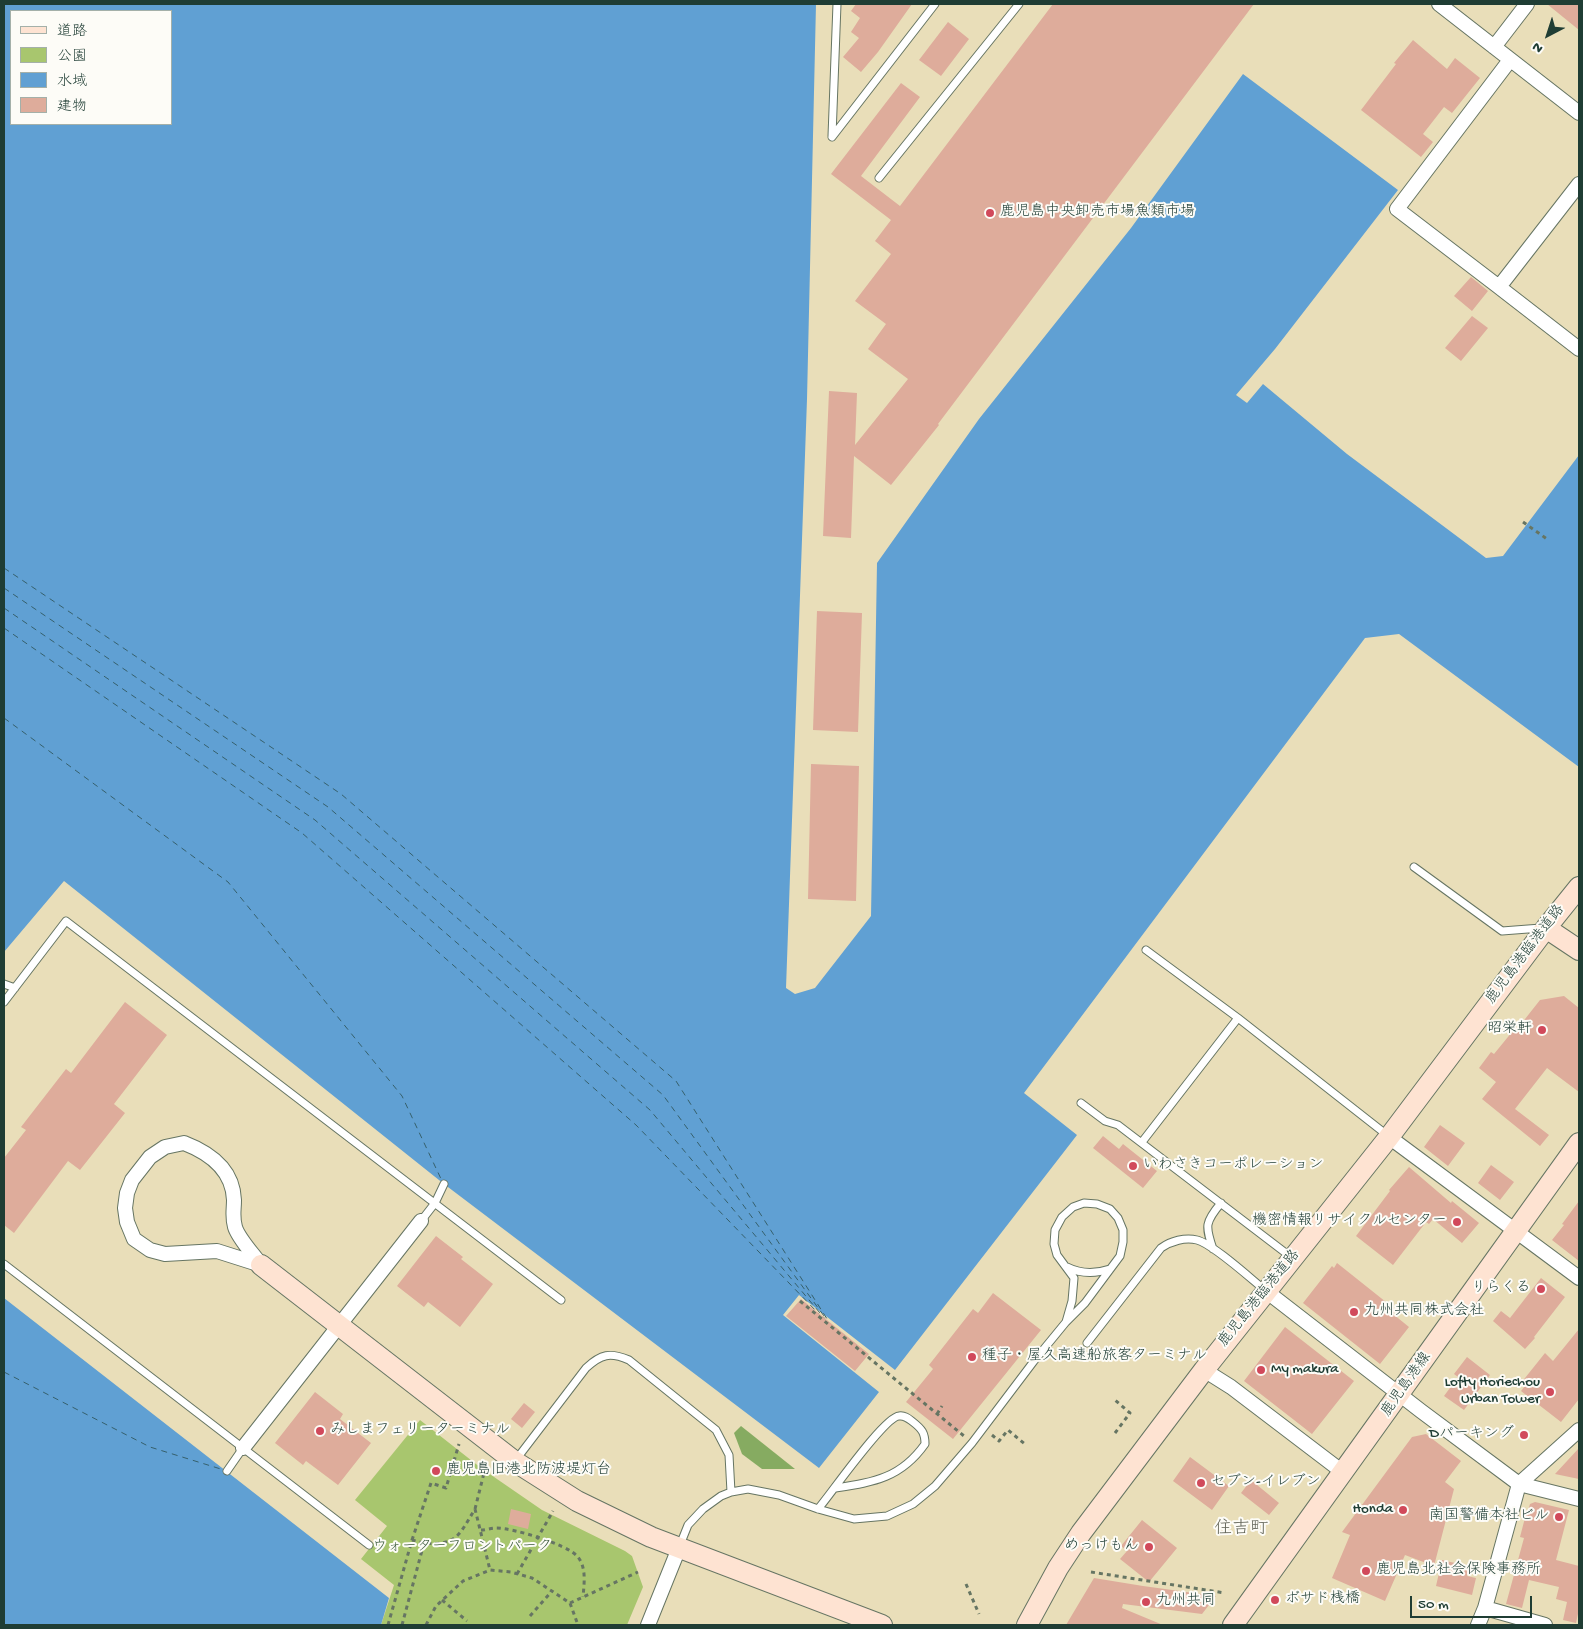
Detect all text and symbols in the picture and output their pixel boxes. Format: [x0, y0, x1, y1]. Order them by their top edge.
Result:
legend [10, 10, 172, 125]
north arrow [1523, 10, 1573, 60]
text: 道路 [57, 23, 87, 41]
text: N [1529, 37, 1547, 56]
text: 公園 [57, 48, 87, 66]
text: 水域 [57, 73, 87, 91]
text: 建物 [57, 98, 87, 116]
place label: 鹿児島中央卸売市場魚類市場 [1000, 204, 1195, 222]
marker: 鹿児島中央卸売市場魚類市場 [984, 207, 996, 219]
street label: 鹿児島港臨港道路 [1483, 902, 1569, 1008]
place label: 昭栄軒 [1487, 1021, 1532, 1039]
marker: 昭栄軒 [1536, 1024, 1548, 1036]
place label: いわさきコーポレーション [1143, 1157, 1324, 1175]
marker: いわさきコーポレーション [1127, 1160, 1139, 1172]
place label: 機密情報リサイクルセンター [1252, 1213, 1447, 1231]
marker: 機密情報リサイクルセンター [1451, 1216, 1463, 1228]
street label: 鹿児島港臨港道路 [1215, 1247, 1305, 1351]
place label: りらくる [1471, 1280, 1531, 1298]
marker: りらくる [1535, 1283, 1547, 1295]
place label: 九州共同株式会社 [1364, 1303, 1484, 1321]
marker: 九州共同株式会社 [1348, 1306, 1360, 1318]
place label: 種子・屋久高速船旅客ターミナル [982, 1348, 1207, 1366]
street label: 鹿児島港線 [1378, 1349, 1436, 1421]
marker: 種子・屋久高速船旅客ターミナル [966, 1351, 978, 1363]
place label: My makura [1271, 1361, 1339, 1379]
marker: My makura [1255, 1364, 1267, 1376]
place label: Lofty Horiechou Urban Tower [1444, 1374, 1540, 1409]
marker: Lofty Horiechou Urban Tower [1544, 1386, 1556, 1398]
place label: みしまフェリーターミナル [330, 1422, 510, 1440]
marker: みしまフェリーターミナル [314, 1425, 326, 1437]
place label: Dパーキング [1429, 1426, 1514, 1444]
marker: Dパーキング [1518, 1429, 1530, 1441]
place label: 鹿児島旧港北防波堤灯台 [446, 1462, 611, 1480]
marker: 鹿児島旧港北防波堤灯台 [430, 1465, 442, 1477]
place label: セブン-イレブン [1211, 1474, 1321, 1492]
marker: セブン-イレブン [1195, 1477, 1207, 1489]
place label: Honda [1352, 1501, 1393, 1519]
marker: Honda [1397, 1504, 1409, 1516]
place label: 南国警備本社ビル [1429, 1508, 1549, 1526]
marker: 南国警備本社ビル [1553, 1511, 1565, 1523]
district label: 住吉町 [1214, 1519, 1268, 1541]
place label: めっけもん [1064, 1538, 1139, 1556]
park label: ウォーターフロントパーク [372, 1539, 552, 1557]
marker: めっけもん [1143, 1541, 1155, 1553]
place label: 鹿児島北社会保険事務所 [1376, 1562, 1541, 1580]
marker: 鹿児島北社会保険事務所 [1360, 1565, 1372, 1577]
scale bar [1413, 1586, 1536, 1618]
place label: ボサド桟橋 [1285, 1591, 1360, 1609]
place label: 九州共同 [1156, 1593, 1216, 1611]
marker: ボサド桟橋 [1269, 1594, 1281, 1606]
marker: 九州共同 [1140, 1596, 1152, 1608]
text: 50 m [1418, 1596, 1449, 1614]

